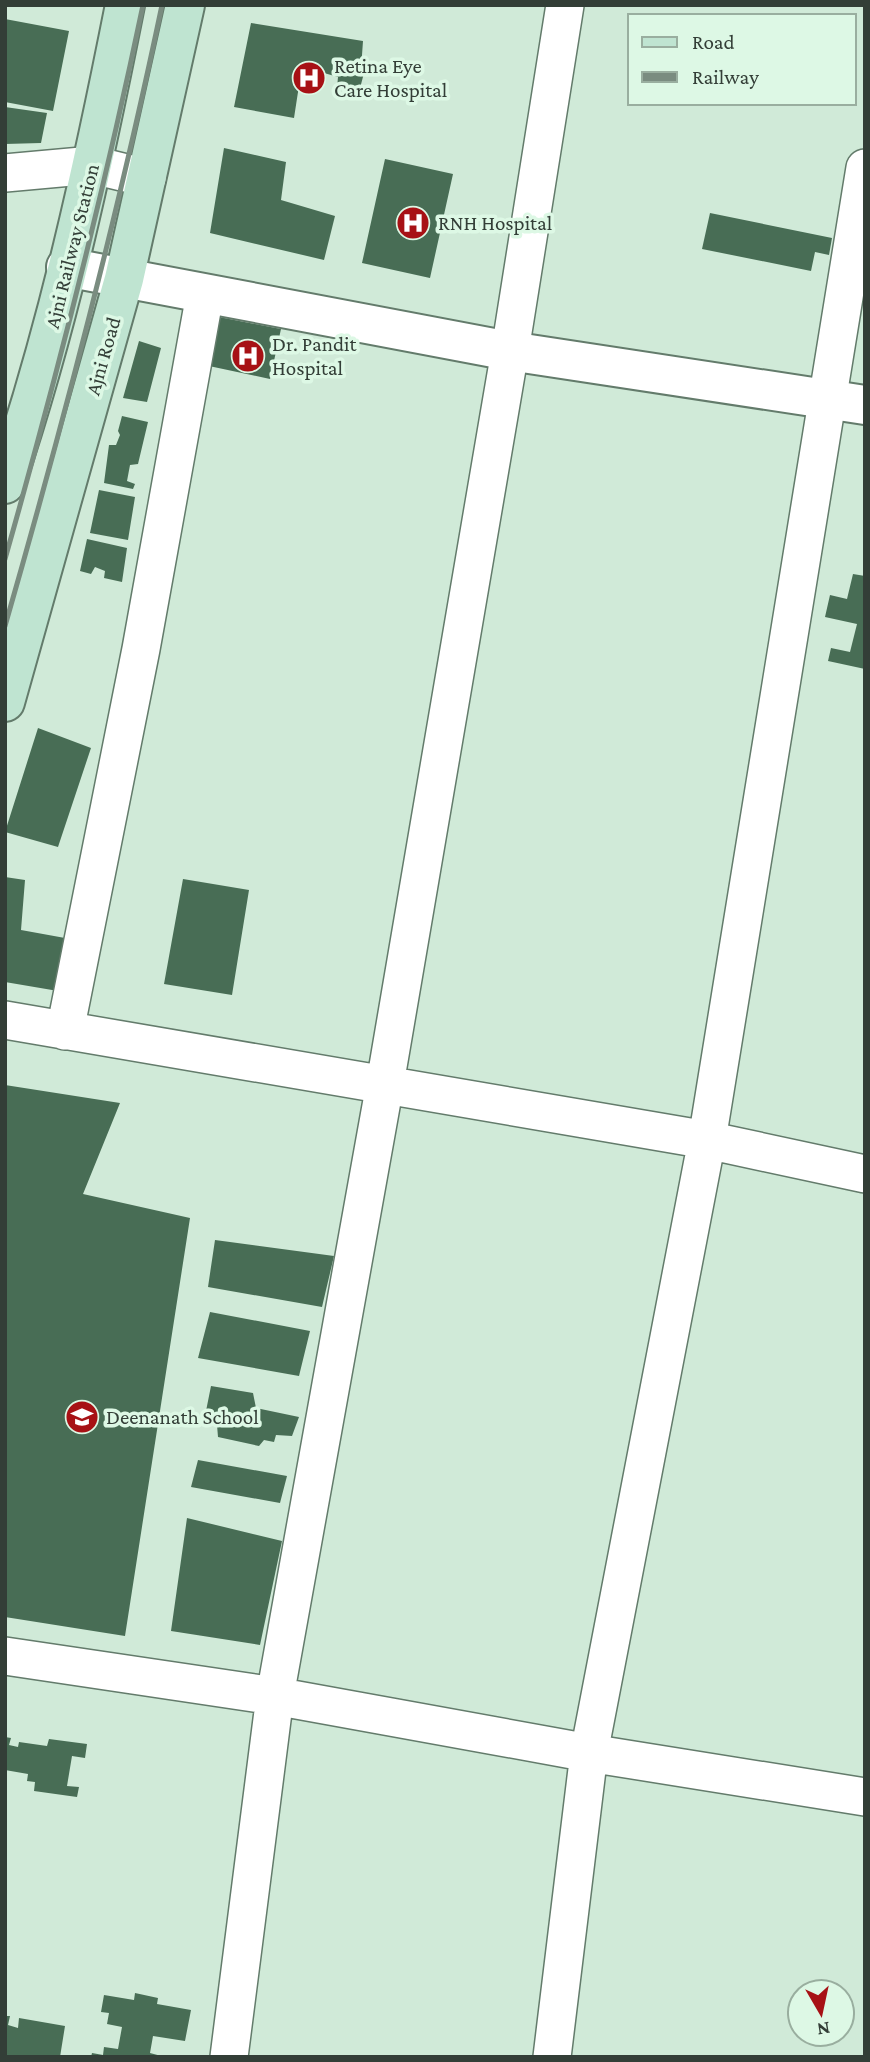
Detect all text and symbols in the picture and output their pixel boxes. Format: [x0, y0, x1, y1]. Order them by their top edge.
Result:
legend [628, 14, 856, 105]
text: Road [692, 30, 735, 54]
place label: Retina Eye Care Hospital [334, 54, 447, 102]
hospital icon: Retina Eye Care Hospital [290, 59, 328, 97]
text: Railway [692, 65, 759, 89]
street label: Ajni Railway Station [40, 161, 104, 331]
hospital icon: RNH Hospital [394, 204, 432, 242]
place label: RNH Hospital [438, 211, 552, 235]
street label: Ajni Road [80, 314, 126, 398]
place label: Dr. Pandit Hospital [272, 332, 358, 380]
hospital icon: Dr. Pandit Hospital [229, 337, 267, 375]
school or university icon: Deenanath School [63, 1398, 101, 1436]
place label: Deenanath School [106, 1405, 259, 1429]
north arrow [786, 1978, 856, 2048]
text: N [815, 2018, 832, 2041]

